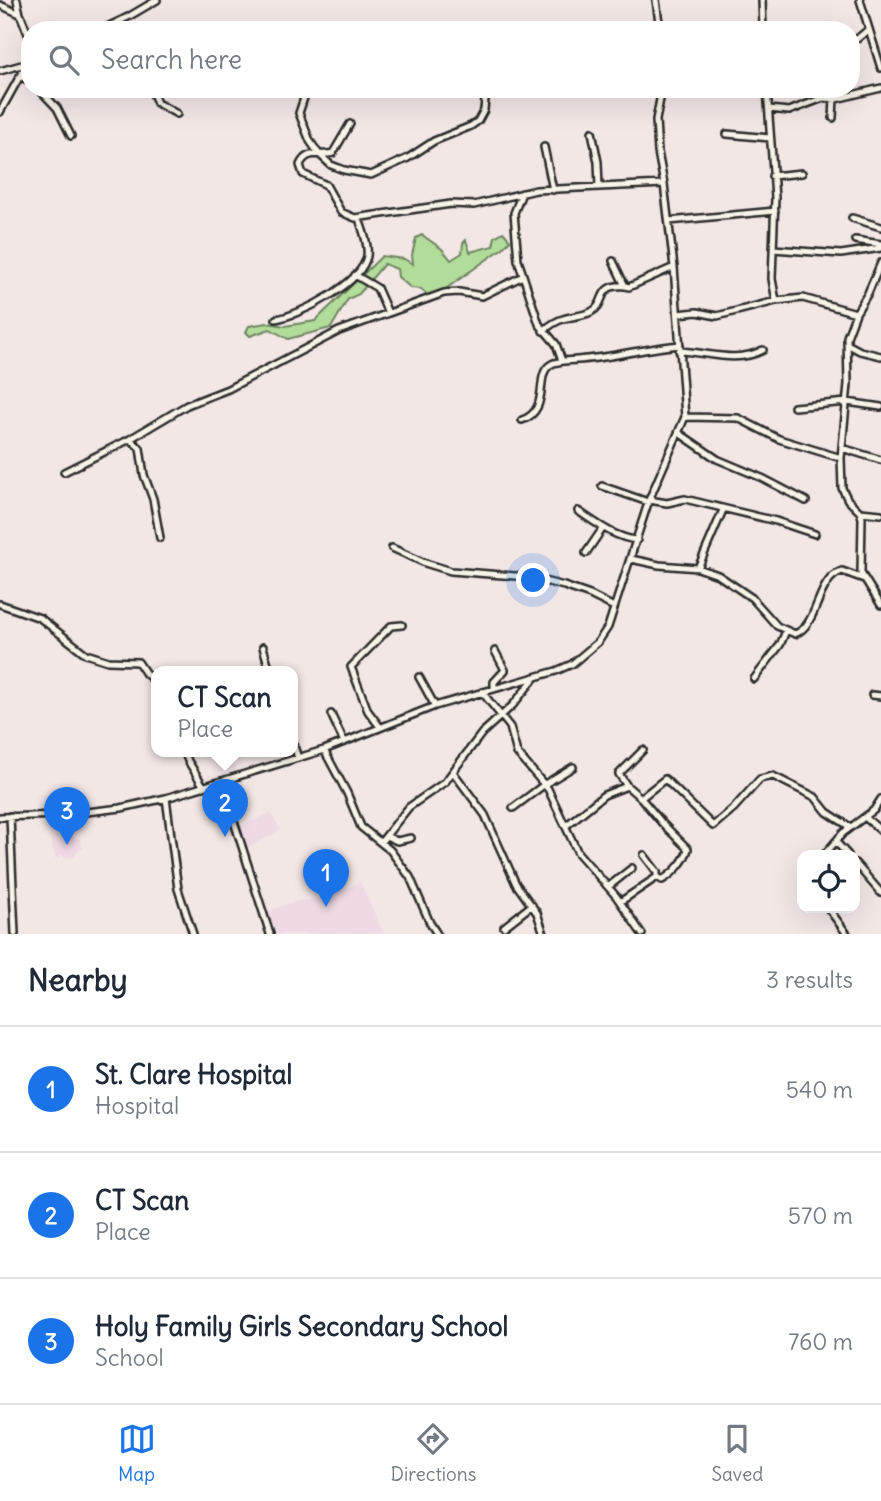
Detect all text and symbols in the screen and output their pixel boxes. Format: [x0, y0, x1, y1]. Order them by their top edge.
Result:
search box [21, 21, 860, 98]
icon: search [45, 41, 83, 79]
text: Search here [101, 43, 242, 76]
your location [516, 563, 550, 597]
popup [151, 666, 298, 757]
text: CT Scan [177, 681, 272, 714]
text: Place [177, 714, 233, 743]
pin: 2 [202, 779, 248, 837]
pin: 3 [44, 787, 90, 845]
pin: 1 [303, 849, 349, 907]
map controls [797, 850, 860, 913]
button: locate [797, 850, 860, 913]
text: Nearby [28, 961, 128, 999]
text: 3 results [766, 965, 853, 994]
text: St. Clare Hospital [95, 1058, 292, 1091]
text: 1 [46, 1075, 56, 1104]
text: 540 m [786, 1075, 853, 1104]
text: Hospital [95, 1091, 179, 1120]
text: CT Scan [95, 1184, 189, 1217]
text: 2 [45, 1201, 57, 1230]
text: 570 m [788, 1201, 853, 1230]
text: Place [95, 1217, 151, 1246]
text: Holy Family Girls Secondary School [95, 1310, 508, 1343]
text: 3 [44, 1327, 58, 1356]
text: 760 m [788, 1327, 853, 1356]
text: School [95, 1343, 164, 1372]
tab: Map [118, 1420, 156, 1486]
tab: Directions [391, 1420, 476, 1486]
tab: Saved [711, 1420, 763, 1486]

